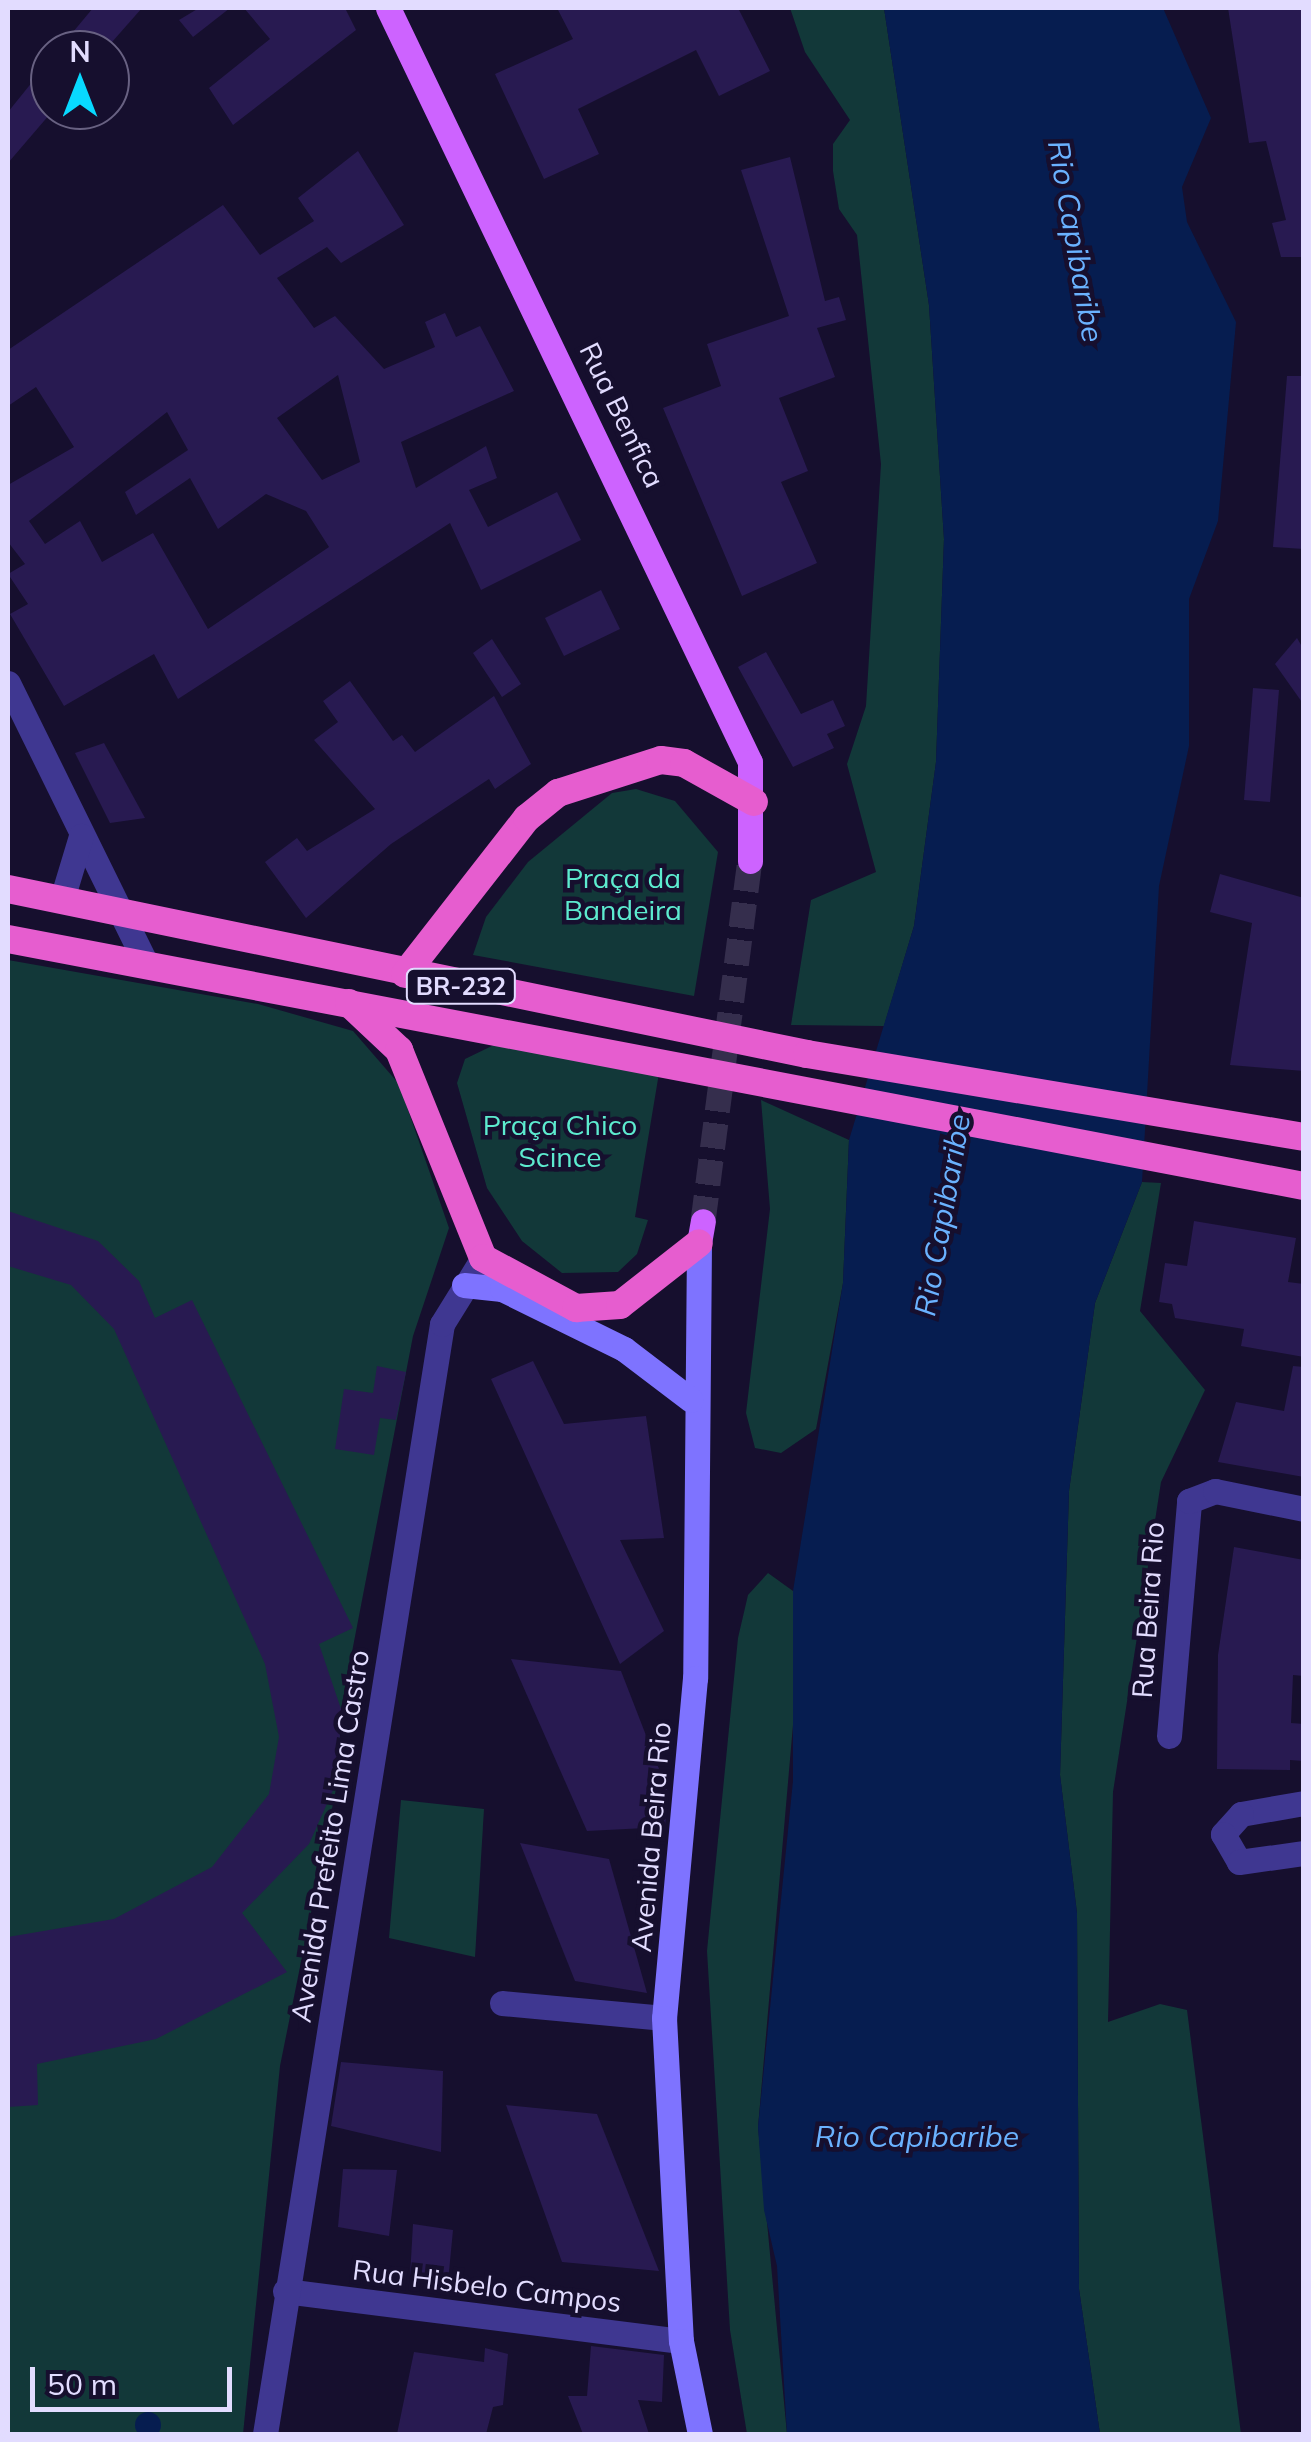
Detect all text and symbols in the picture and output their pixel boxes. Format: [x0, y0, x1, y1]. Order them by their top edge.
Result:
north arrow [30, 30, 130, 130]
text: N [69, 34, 91, 69]
water label: Rio Capibaribe [1041, 137, 1111, 345]
street label: Rua Benfica [573, 337, 671, 493]
park label: Praça da Bandeira [564, 861, 682, 927]
road number: BR-232 [404, 966, 518, 1006]
park label: Praça Chico Scince [483, 1108, 637, 1174]
water label: Rio Capibaribe [907, 1111, 977, 1319]
street label: Rua Beira Rio [1125, 1521, 1171, 1699]
street label: Avenida Prefeito Lima Castro [284, 1647, 376, 2025]
street label: Avenida Beira Rio [624, 1721, 678, 1953]
water label: Rio Capibaribe [815, 2118, 1019, 2154]
street label: Rua Hisbelo Campos [351, 2253, 623, 2319]
scale bar [35, 2347, 238, 2409]
text: 50 m [47, 2365, 117, 2403]

